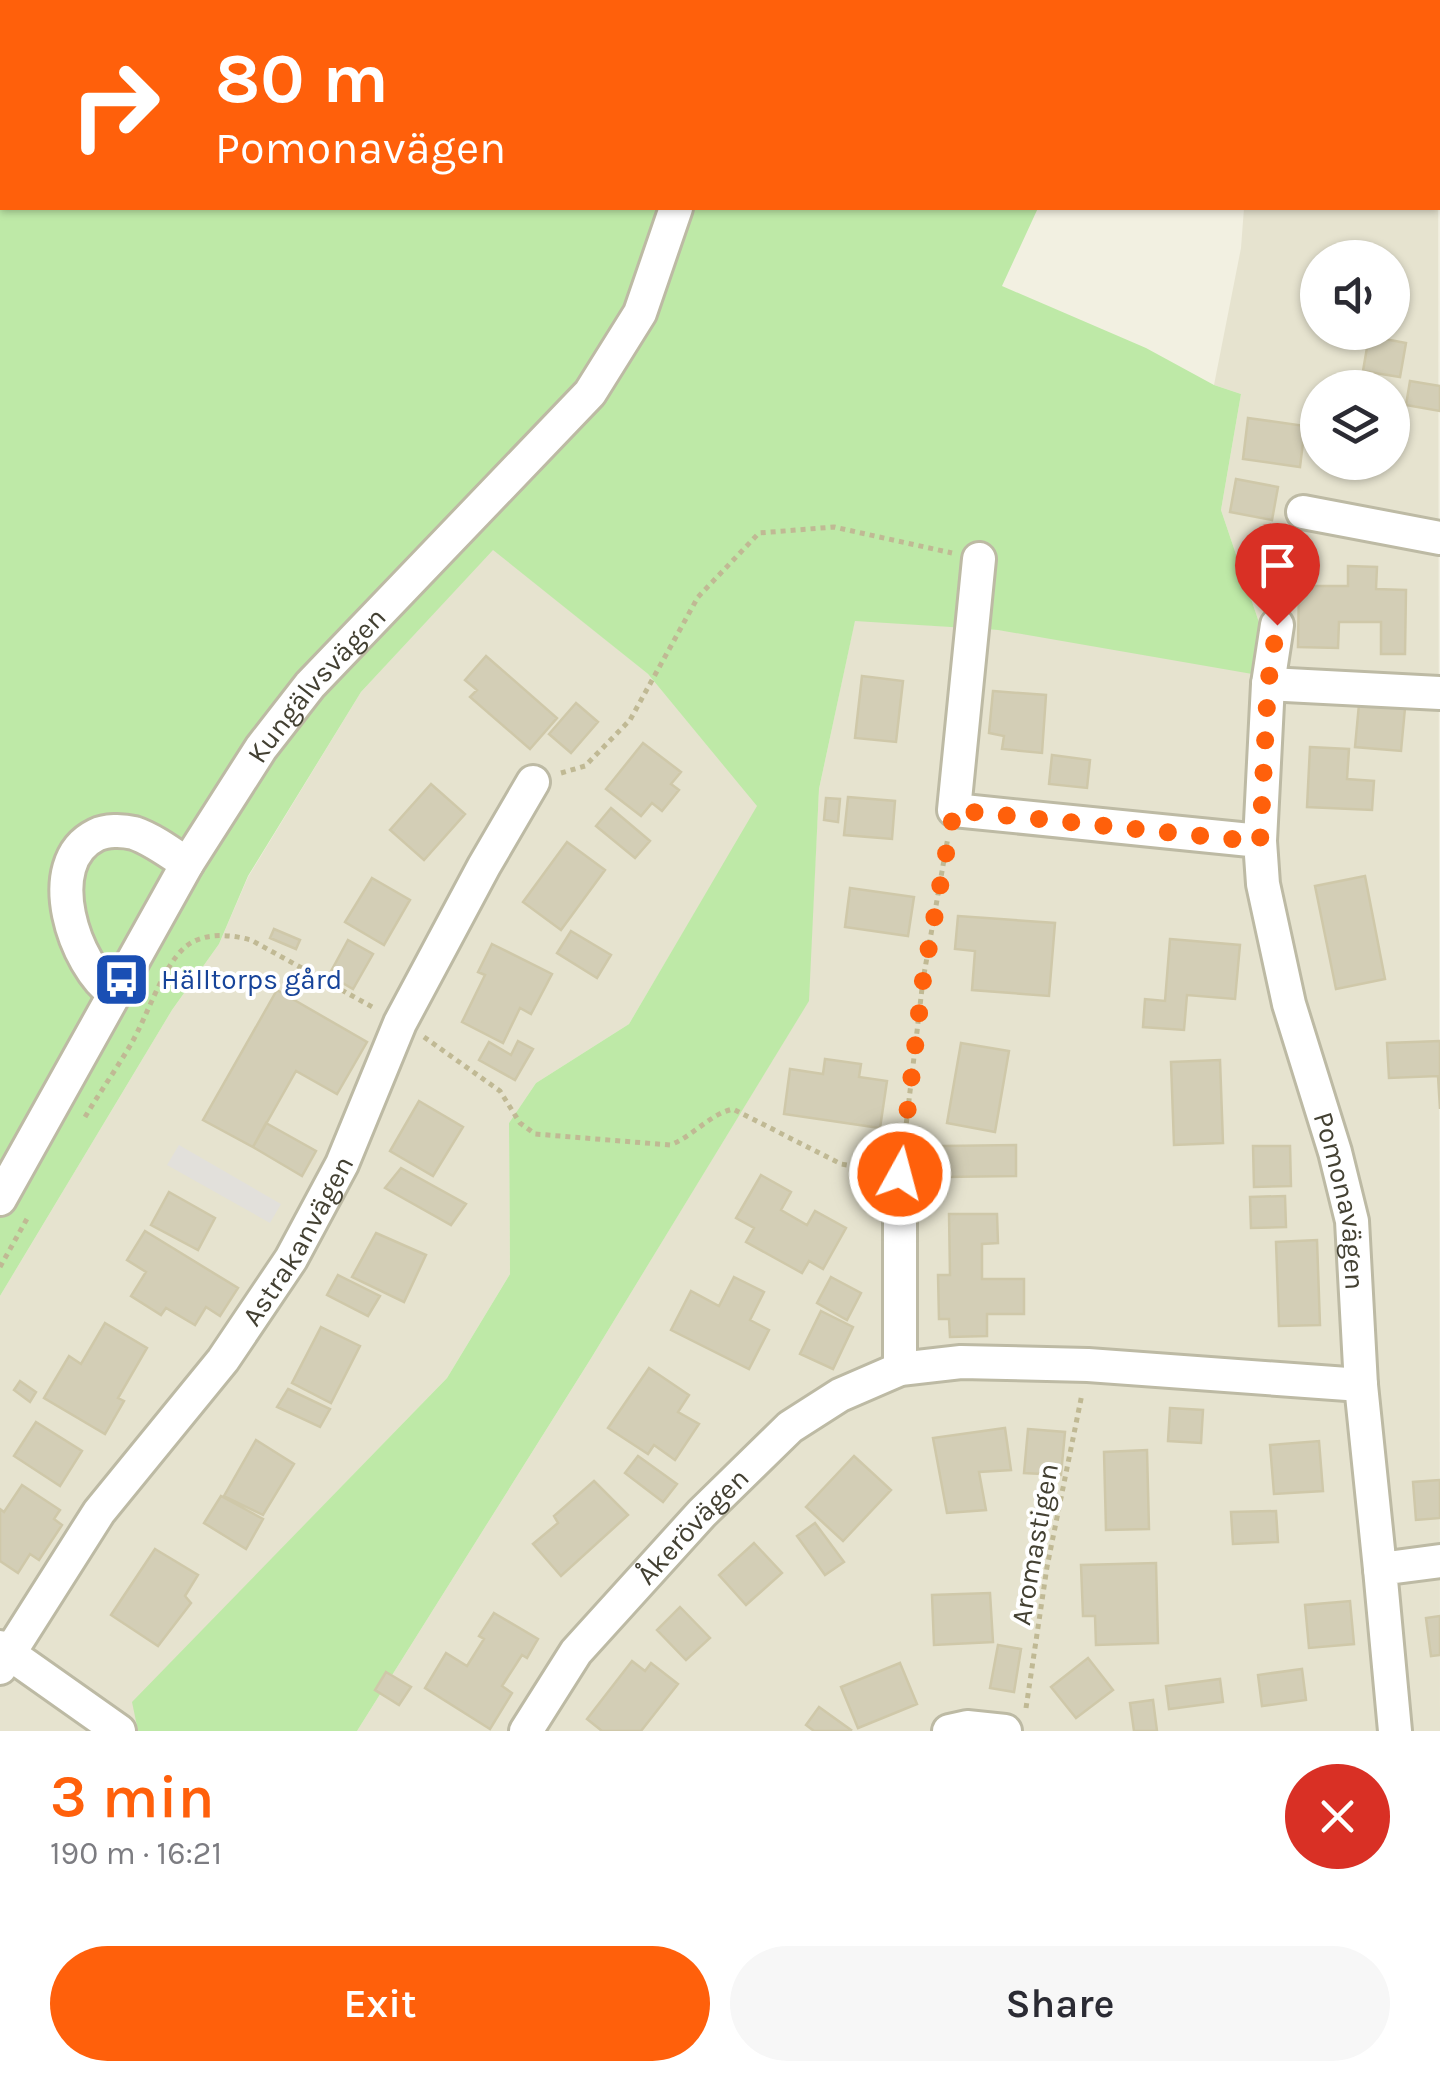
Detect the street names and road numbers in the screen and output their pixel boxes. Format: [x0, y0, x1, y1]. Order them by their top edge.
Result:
street label: Kungälvsvägen [240, 601, 393, 769]
street label: Pomonavägen [1307, 1108, 1372, 1291]
street label: Astrakanvägen [235, 1150, 360, 1332]
street label: Åkerövägen [630, 1461, 755, 1591]
street label: Aromastigen [1004, 1461, 1065, 1628]

